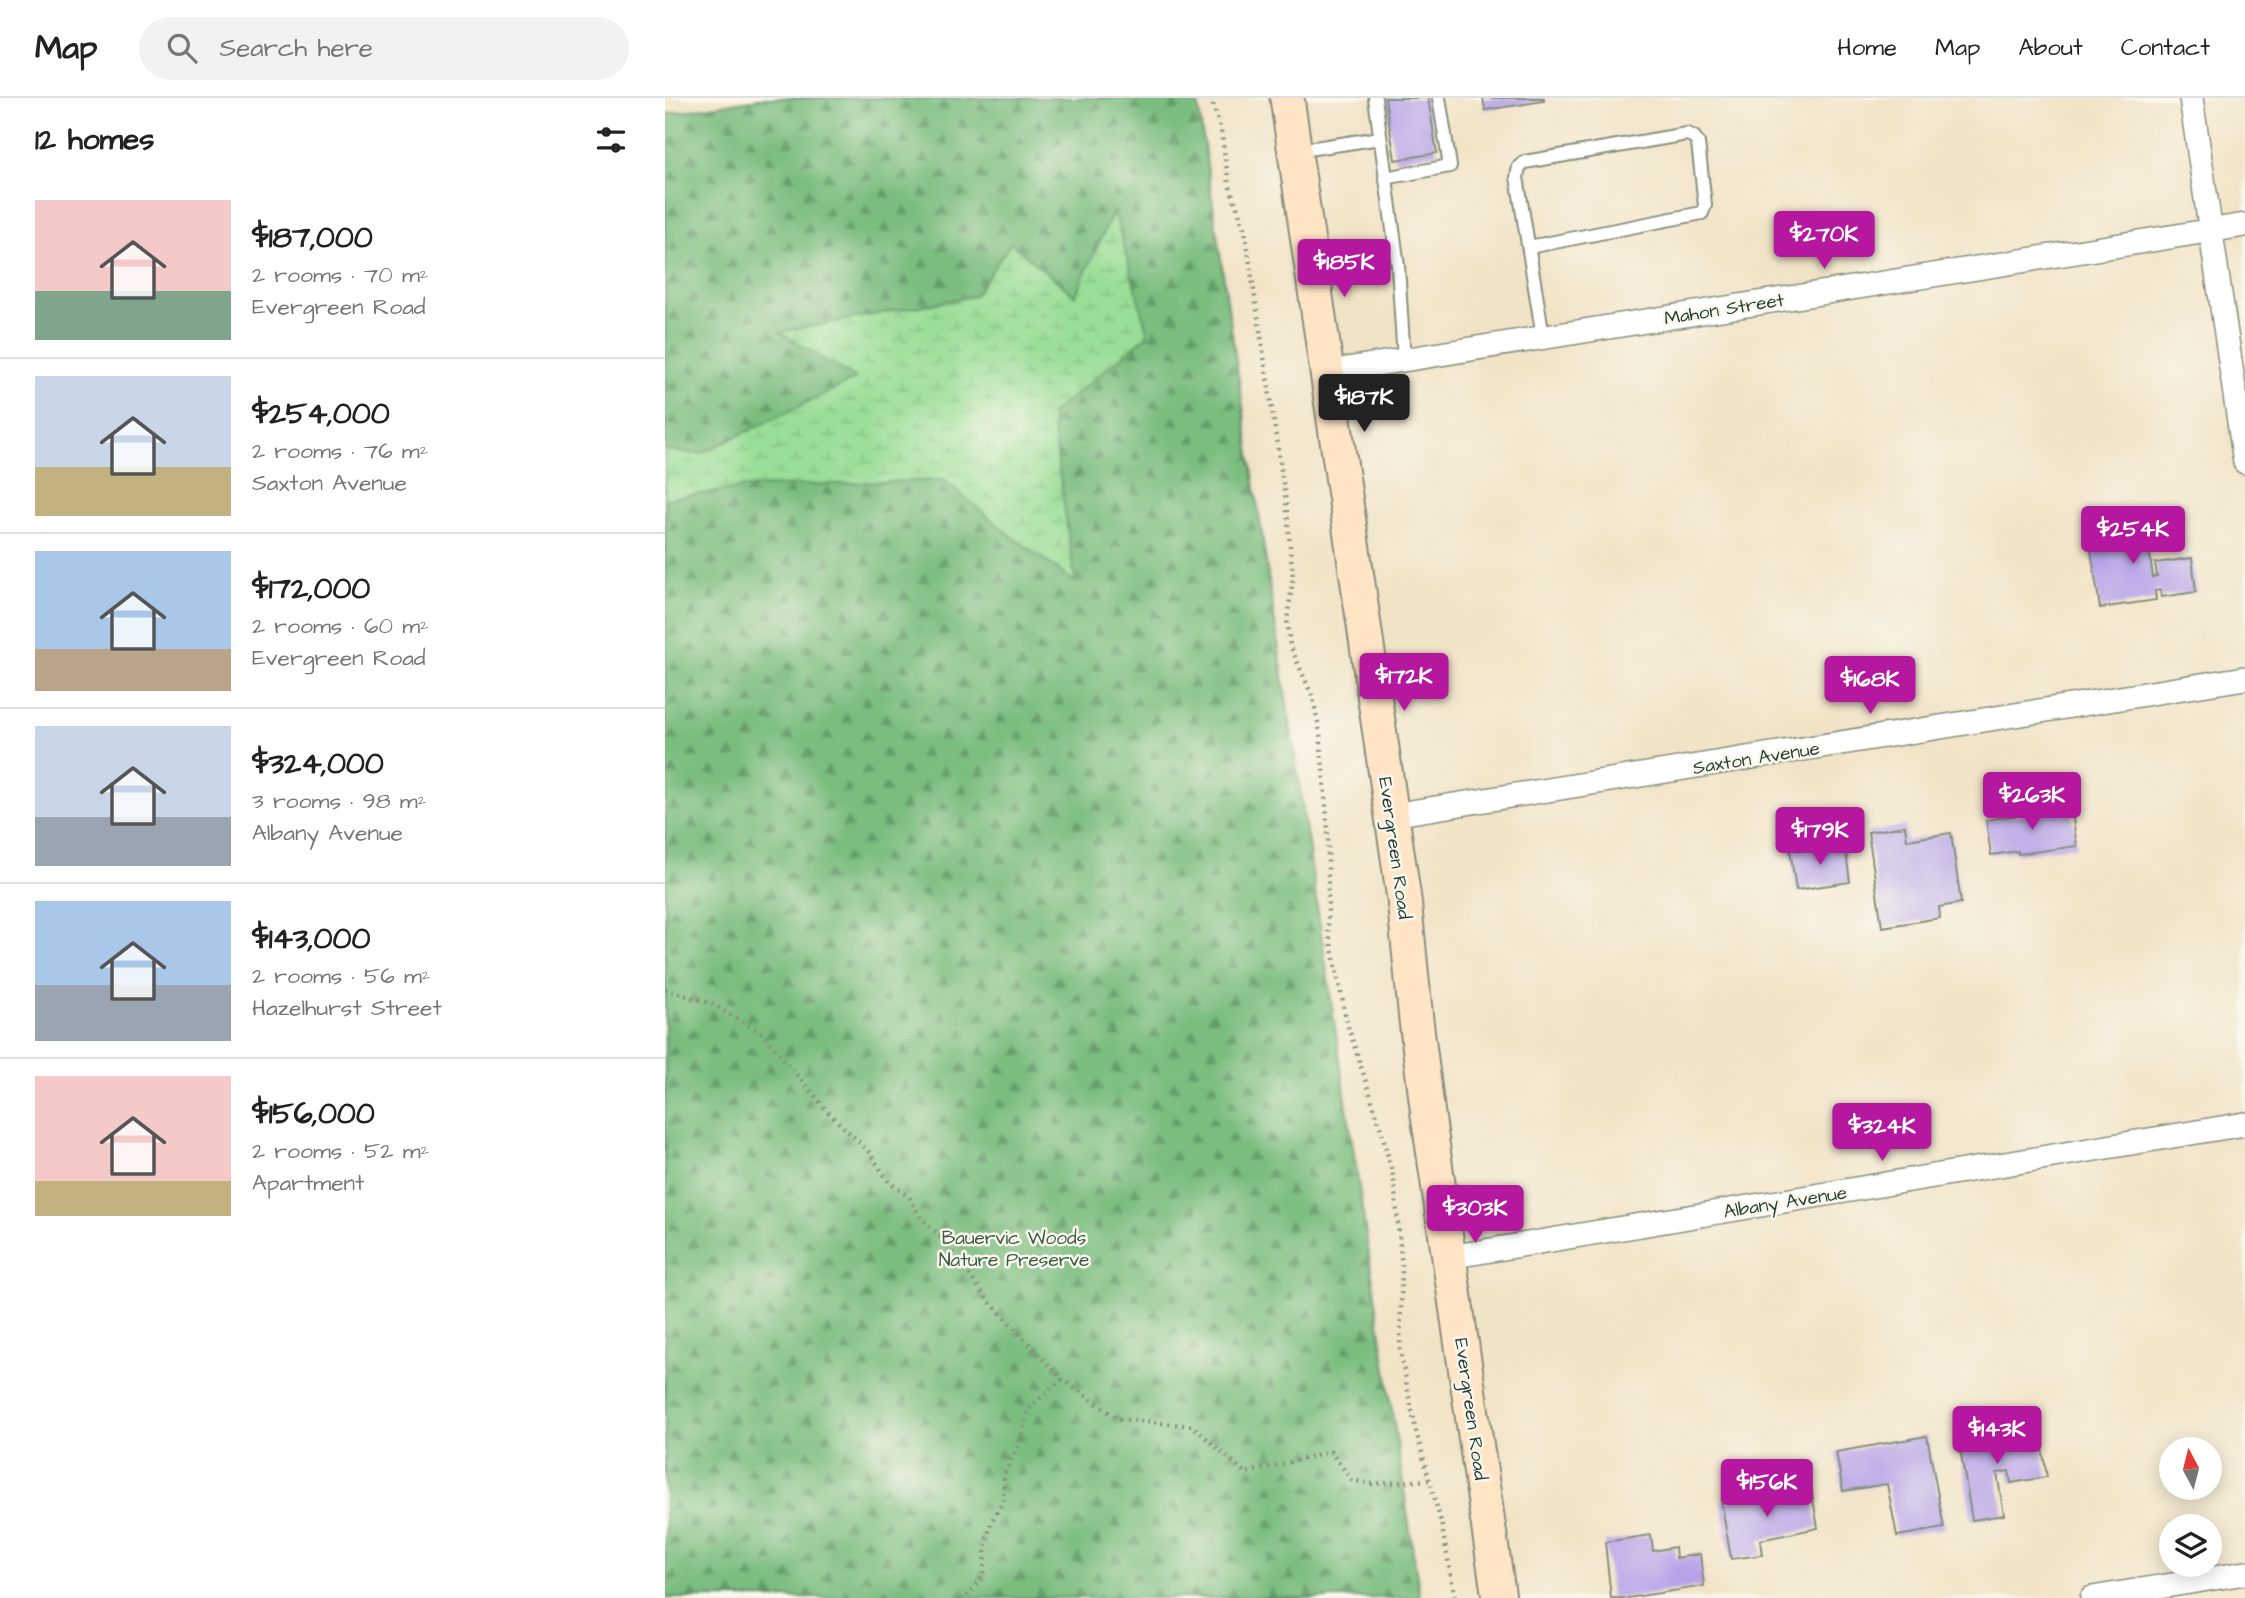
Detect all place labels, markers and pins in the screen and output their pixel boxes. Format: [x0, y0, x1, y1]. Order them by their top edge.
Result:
pin: $270K [1775, 212, 1873, 271]
pin: $185K [1295, 240, 1393, 299]
pin: $187K [1315, 374, 1413, 434]
pin: $254K [2084, 506, 2182, 566]
pin: $172K [1355, 654, 1453, 713]
pin: $168K [1821, 656, 1919, 716]
pin: $263K [1983, 772, 2081, 832]
pin: $179K [1771, 808, 1869, 867]
pin: $324K [1833, 1104, 1931, 1163]
pin: $303K [1426, 1186, 1524, 1245]
pin: $143K [1948, 1406, 2046, 1466]
pin: $156K [1718, 1460, 1816, 1519]

